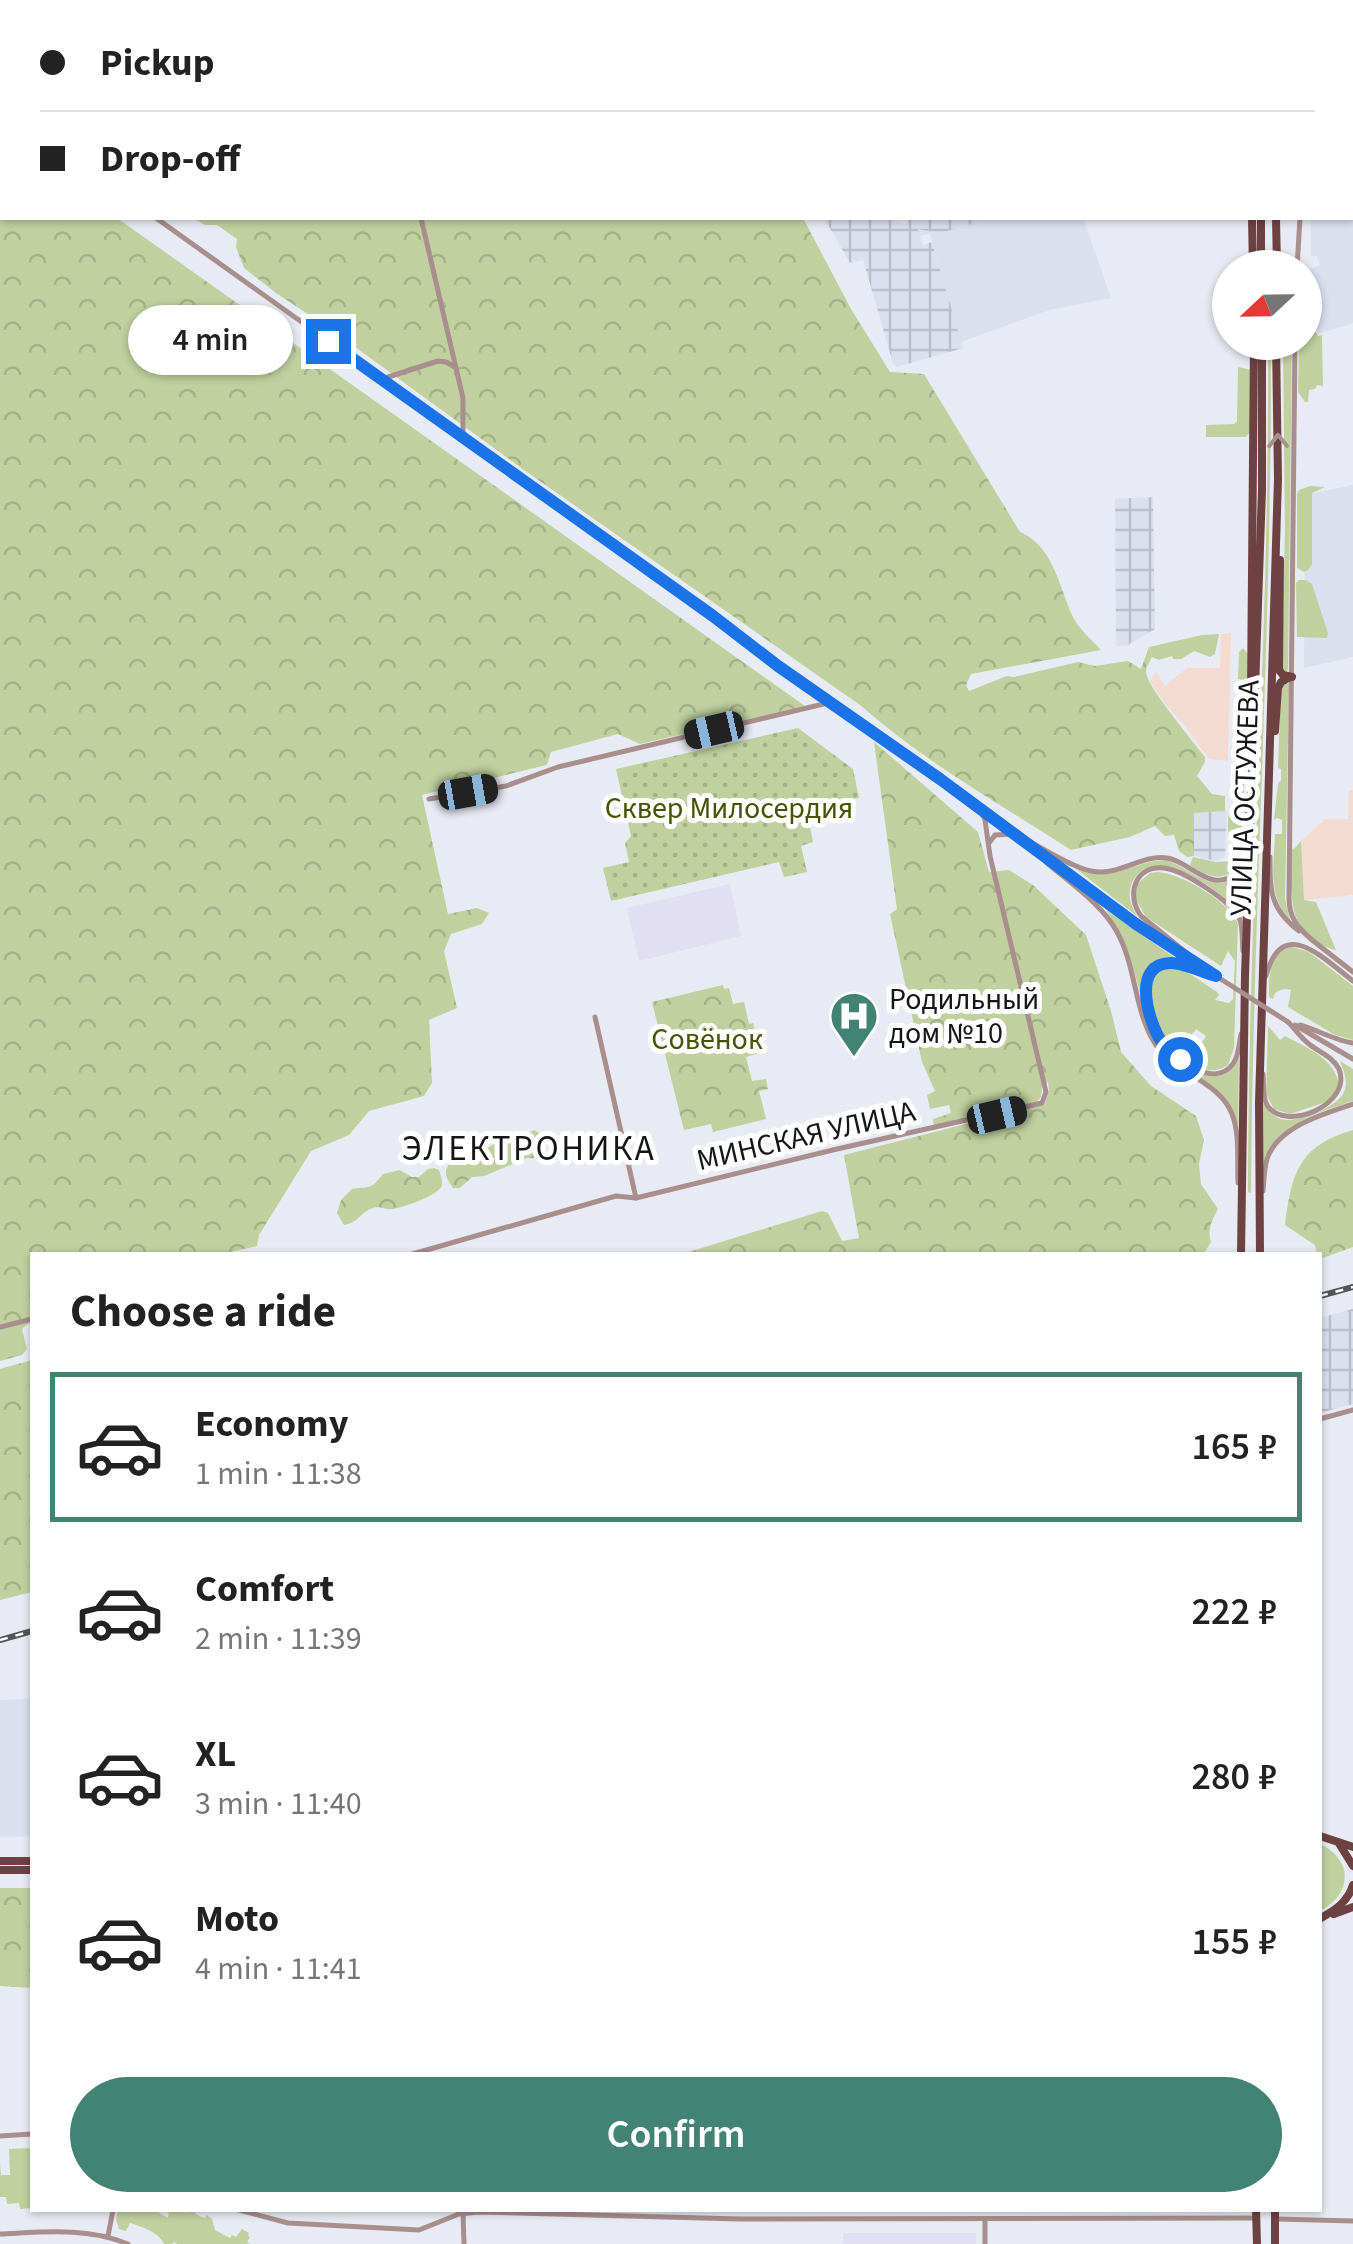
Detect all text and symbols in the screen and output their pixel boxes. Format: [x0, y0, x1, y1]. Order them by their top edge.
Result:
text: Pickup [100, 36, 214, 90]
text: Drop-off [100, 132, 240, 186]
north arrow [1212, 250, 1322, 360]
map controls [1212, 250, 1322, 360]
callout: 4 min [128, 306, 293, 376]
text: 4 min [172, 317, 249, 363]
route end [306, 319, 351, 364]
one-way arrow [1267, 432, 1288, 448]
street label: УЛИЦА ОСТУЖЕВА [1219, 678, 1271, 917]
car [681, 709, 747, 751]
car [436, 772, 500, 812]
park label: Сквер Милосердия [605, 787, 853, 830]
place label: Родильный дом №10 [889, 978, 1039, 1055]
hospital icon: Родильный дом №10 [828, 990, 880, 1058]
park label: Совёнок [651, 1018, 763, 1061]
route start [1158, 1037, 1203, 1082]
street label: МИНСКАЯ УЛИЦА [692, 1090, 920, 1182]
car [964, 1094, 1030, 1136]
district label: ЭЛЕКТРОНИКА [402, 1124, 656, 1174]
text: Choose a ride [70, 1280, 336, 1344]
text: Economy [195, 1397, 348, 1451]
icon: car [75, 1402, 165, 1492]
text: 165 ₽ [1191, 1420, 1277, 1474]
text: 1 min · 11:38 [195, 1451, 362, 1497]
text: Comfort [195, 1562, 334, 1616]
icon: car [75, 1567, 165, 1657]
text: 222 ₽ [1191, 1585, 1277, 1639]
text: 2 min · 11:39 [195, 1616, 362, 1662]
text: XL [195, 1727, 236, 1781]
icon: car [75, 1732, 165, 1822]
text: 280 ₽ [1191, 1750, 1277, 1804]
text: 3 min · 11:40 [195, 1781, 362, 1827]
text: Moto [195, 1892, 279, 1946]
icon: car [75, 1897, 165, 1987]
text: 155 ₽ [1191, 1915, 1277, 1969]
text: 4 min · 11:41 [195, 1946, 362, 1992]
button: Confirm [70, 2077, 1282, 2192]

